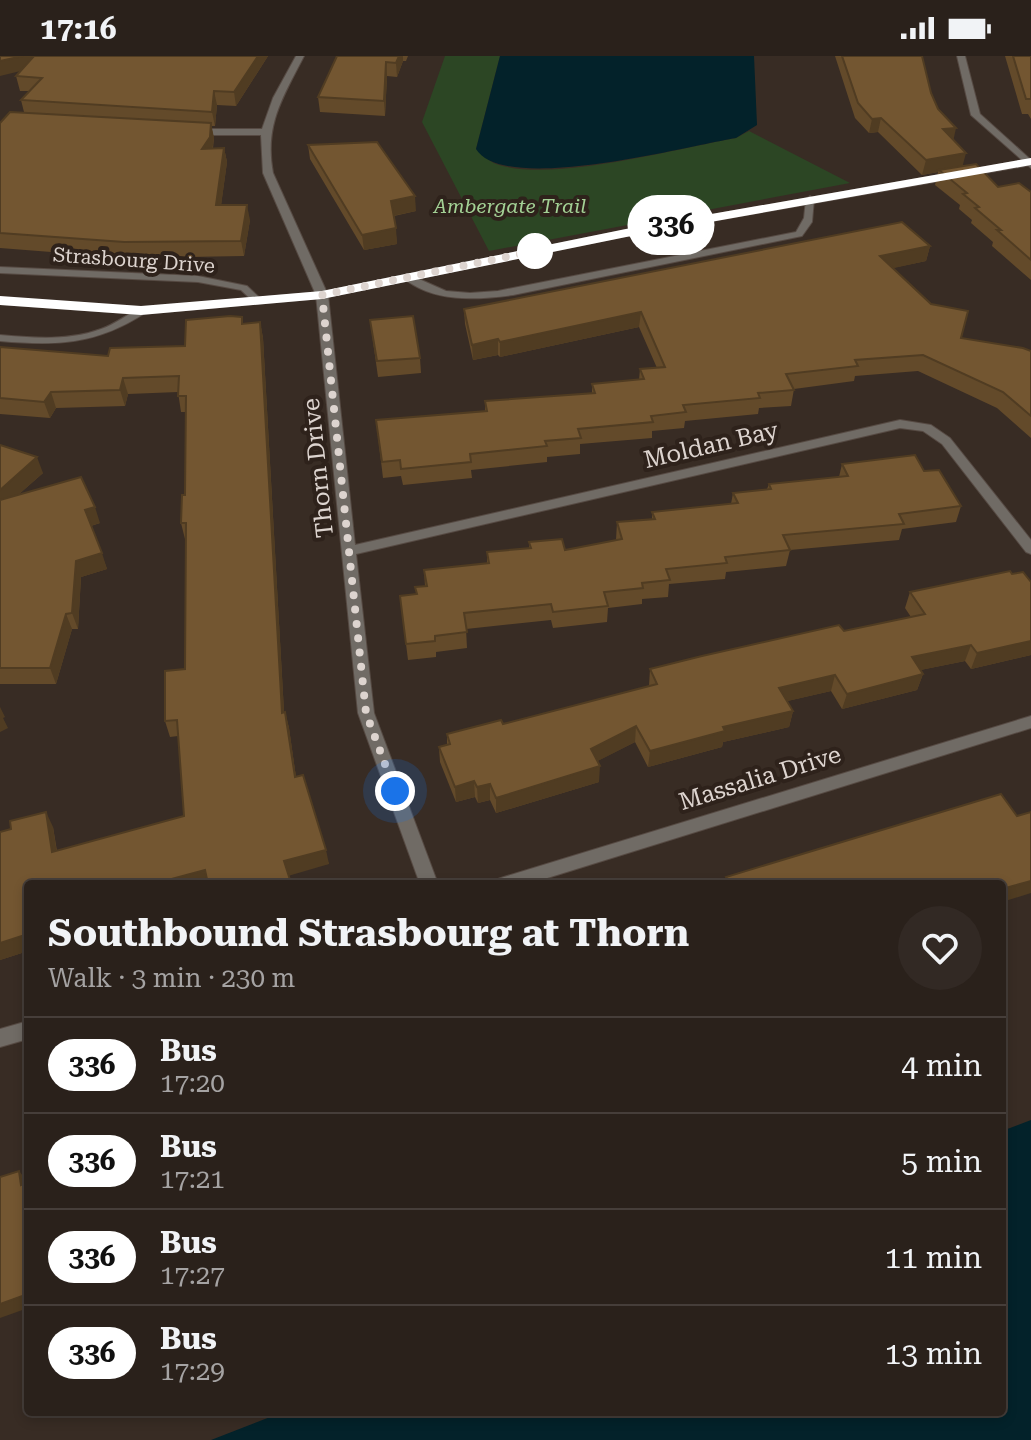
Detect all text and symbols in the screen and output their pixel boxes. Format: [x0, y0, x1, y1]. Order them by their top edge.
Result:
text: 17:16 [40, 11, 117, 46]
park label: Ambergate Trail [433, 194, 586, 218]
line badge: 336 [625, 199, 717, 251]
text: 336 [647, 208, 695, 241]
unlabelled marker [518, 234, 552, 268]
street label: Strasbourg Drive [52, 242, 216, 278]
street label: Thorn Drive [297, 397, 339, 539]
street label: Moldan Bay [641, 416, 782, 474]
street label: Massalia Drive [676, 740, 844, 816]
your location [375, 771, 415, 811]
button: heart [898, 906, 982, 990]
text: Southbound Strasbourg at Thorn [48, 911, 689, 955]
text: Walk · 3 min · 230 m [48, 963, 295, 993]
text: Bus [160, 1033, 217, 1068]
text: 336 [68, 1048, 116, 1081]
text: 4 min [901, 1048, 982, 1083]
text: 17:20 [160, 1068, 225, 1098]
text: Bus [160, 1129, 217, 1164]
text: 336 [68, 1144, 116, 1177]
text: 5 min [901, 1144, 982, 1179]
text: 17:21 [160, 1164, 225, 1194]
text: Bus [160, 1225, 217, 1260]
text: 336 [68, 1240, 116, 1273]
text: 11 min [885, 1240, 982, 1275]
text: 17:27 [160, 1260, 225, 1290]
text: Bus [160, 1321, 217, 1356]
text: 336 [68, 1336, 116, 1369]
text: 13 min [885, 1336, 982, 1371]
text: 17:29 [160, 1356, 225, 1386]

